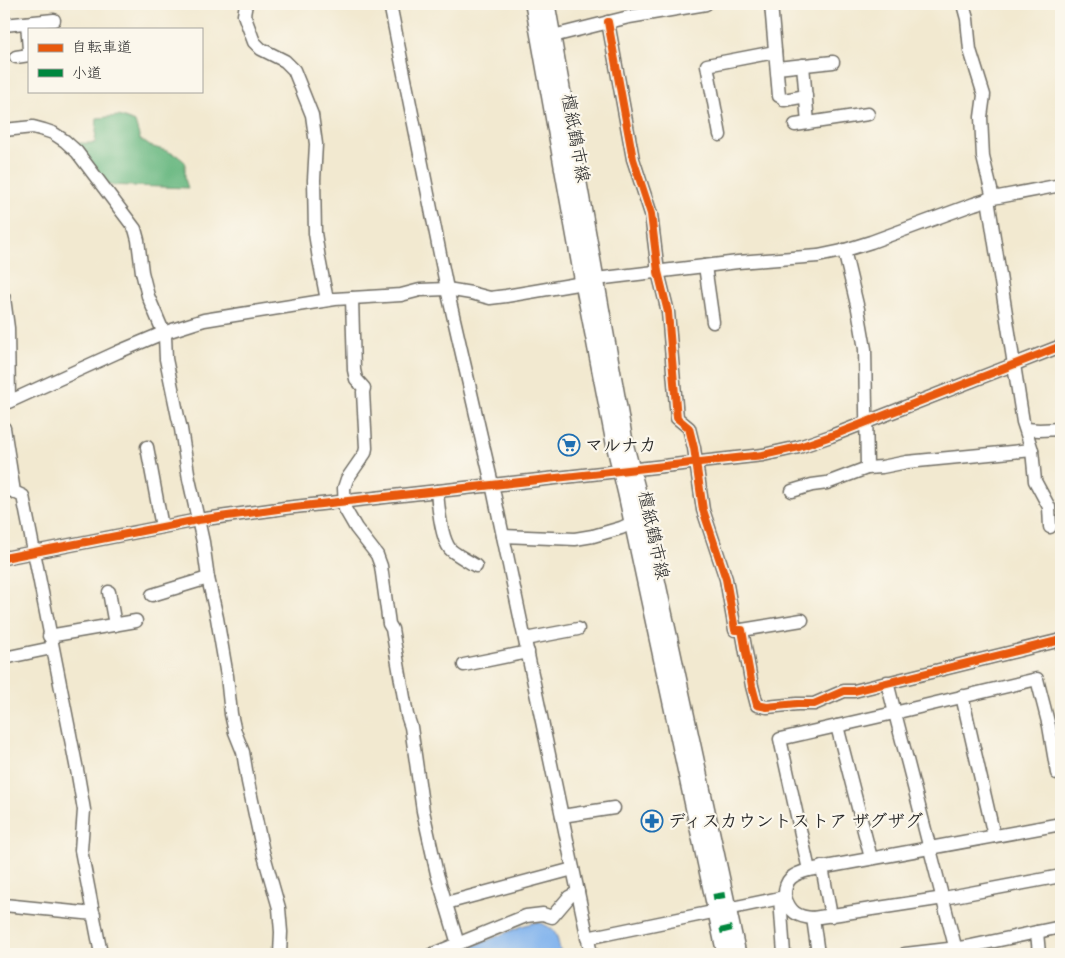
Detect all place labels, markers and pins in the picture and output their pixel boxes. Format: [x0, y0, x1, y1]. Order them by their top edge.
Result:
supermarket icon: マルナカ [557, 433, 581, 457]
place label: マルナカ [585, 434, 657, 456]
pharmacy icon: ディスカウントストア ザグザグ [640, 809, 664, 833]
place label: ディスカウントストア ザグザグ [668, 810, 923, 832]

